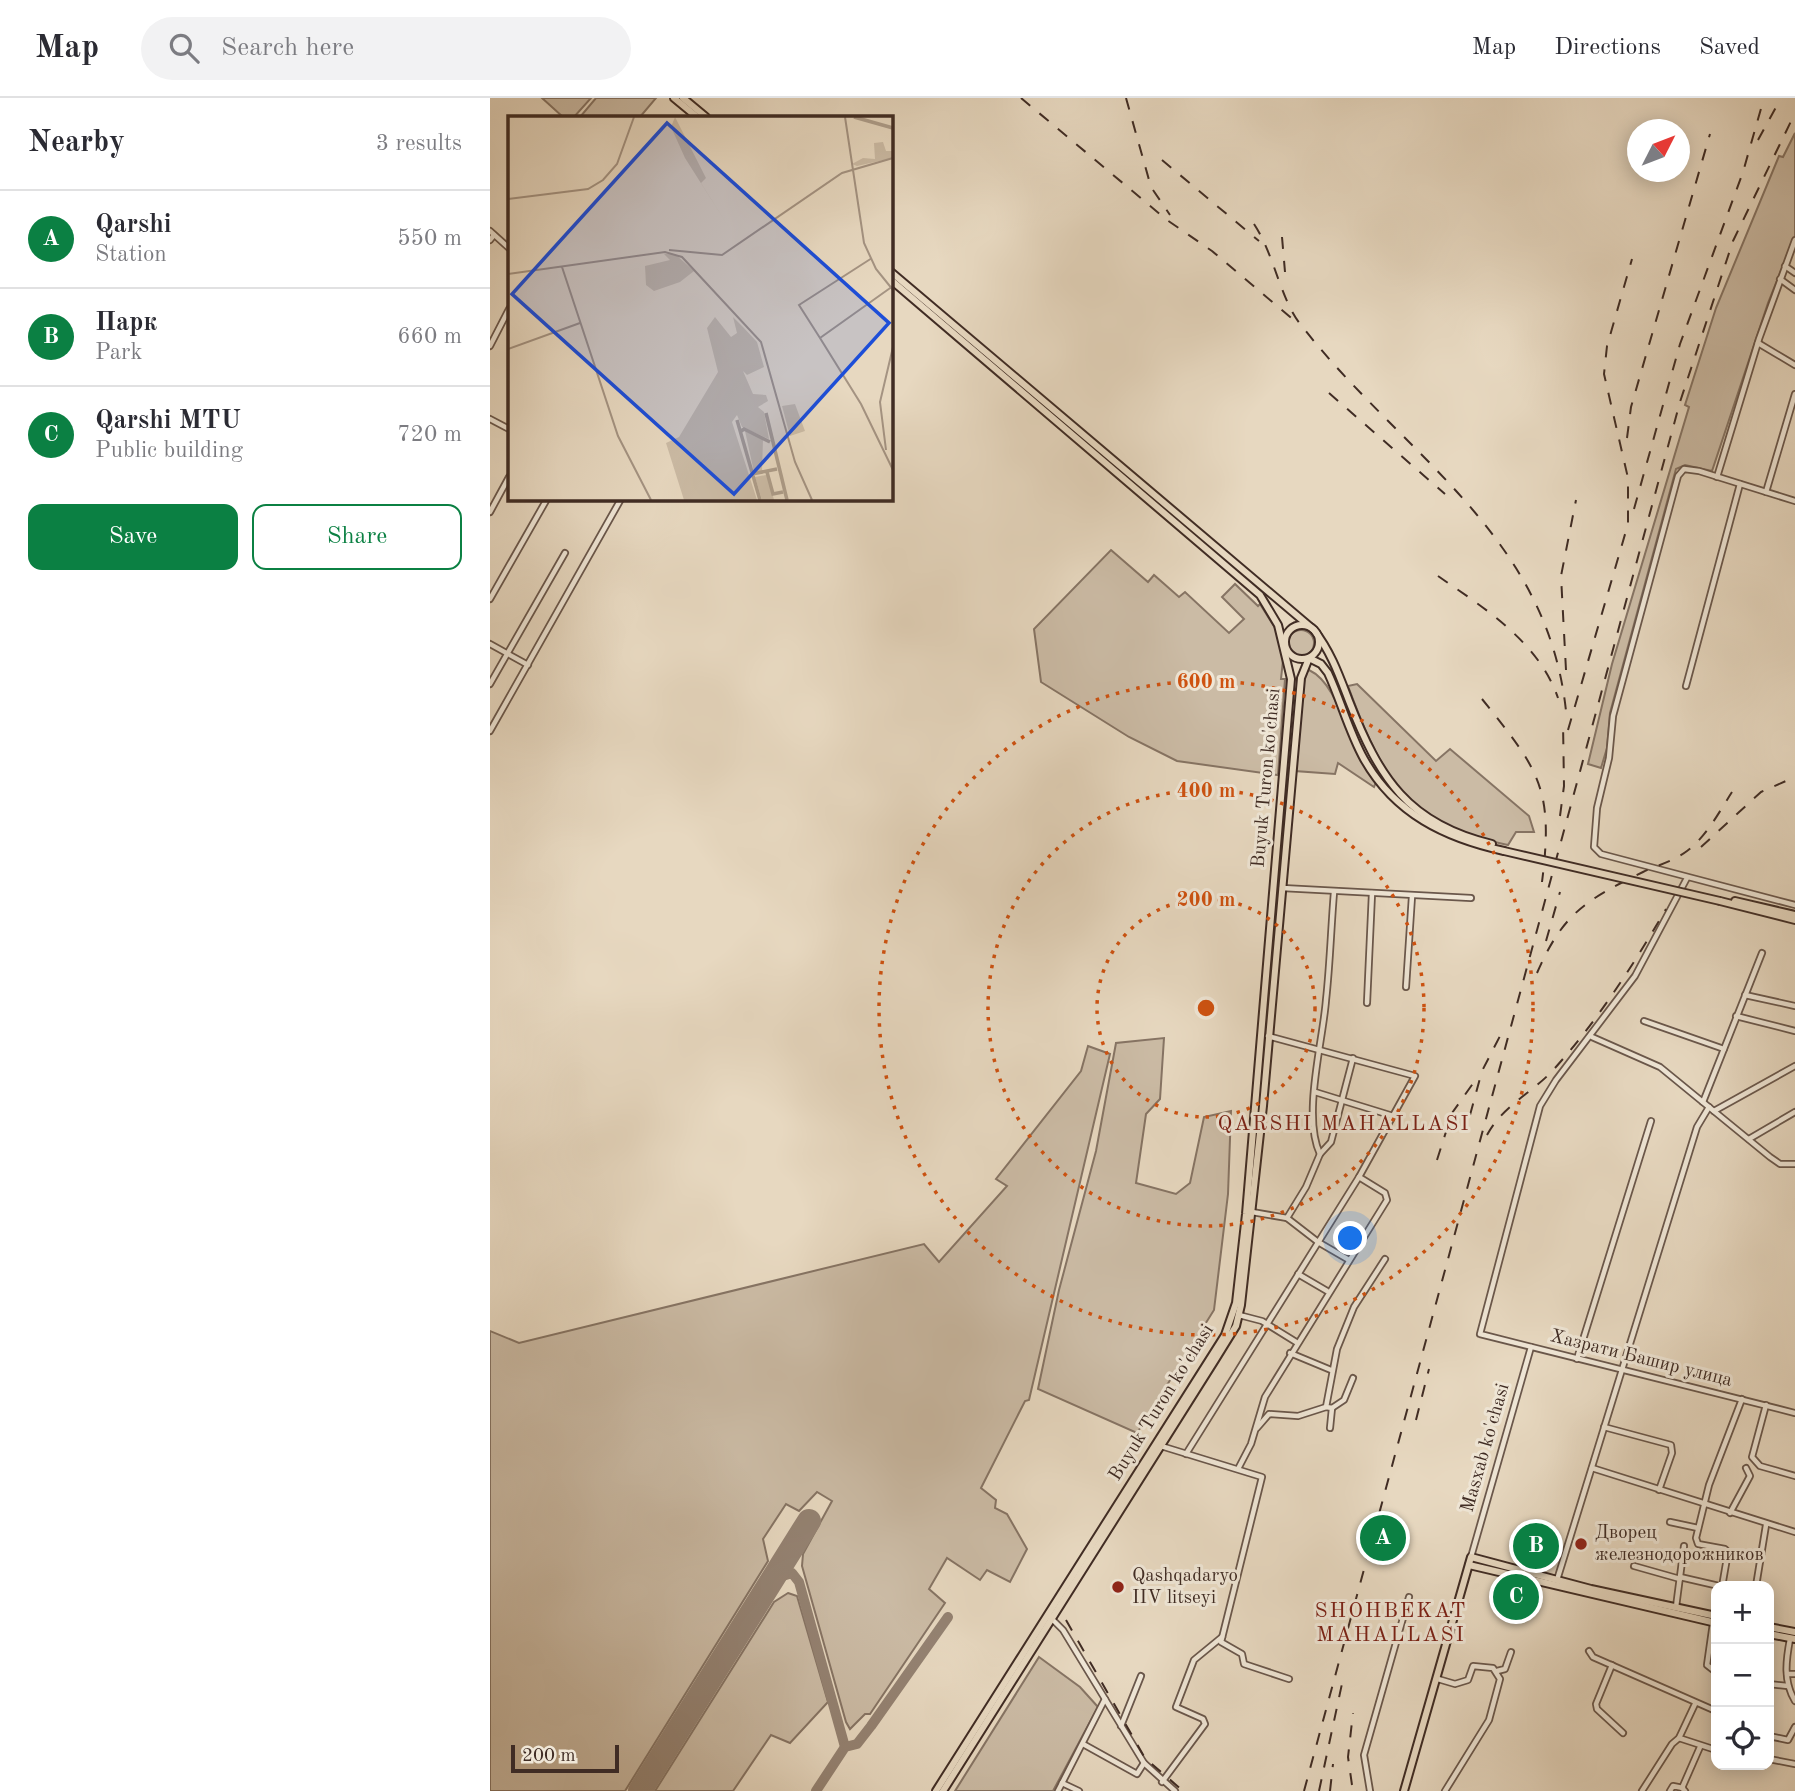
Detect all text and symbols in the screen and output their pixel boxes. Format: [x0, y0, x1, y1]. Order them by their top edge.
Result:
search box [141, 17, 631, 80]
icon: search [165, 29, 203, 67]
text: Map [35, 32, 99, 65]
text: Search here [221, 35, 354, 61]
text: Map [1472, 36, 1516, 60]
text: Directions [1554, 36, 1661, 60]
text: Saved [1699, 36, 1760, 60]
inset map [508, 116, 892, 500]
north arrow [1627, 119, 1690, 182]
text: Nearby [28, 128, 125, 158]
text: 3 results [376, 132, 462, 155]
text: Qarshi [95, 212, 171, 238]
text: A [42, 227, 60, 250]
text: 550 m [397, 227, 462, 250]
text: Station [95, 243, 167, 266]
text: Парк [95, 310, 157, 336]
text: B [43, 325, 59, 348]
text: 660 m [397, 325, 462, 348]
text: Park [95, 341, 142, 364]
text: Qarshi MTU [95, 408, 241, 434]
text: C [43, 423, 59, 446]
text: 720 m [397, 423, 462, 446]
text: Public building [95, 439, 243, 462]
button: Save [28, 504, 238, 570]
button: Share [252, 504, 462, 570]
text: 600 m [1176, 672, 1236, 693]
street label: Buyuk Turon ko'chasi [1250, 687, 1284, 869]
text: 400 m [1176, 781, 1236, 802]
text: 200 m [1176, 890, 1236, 911]
centre of rings [1194, 996, 1218, 1020]
district label: QARSHI MAHALLASI [1217, 1114, 1471, 1135]
your location [1333, 1221, 1367, 1255]
street label: Buyuk Turon ko'chasi [1106, 1321, 1218, 1485]
street label: Хазрати Башир улица [1548, 1327, 1735, 1391]
street label: Masxab ko'chasi [1459, 1381, 1513, 1515]
pin: A [1360, 1512, 1406, 1564]
pin: B [1513, 1520, 1559, 1572]
place label: Дворец железнодорожников [1595, 1524, 1764, 1565]
marker: Дворец железнодорожников [1573, 1536, 1589, 1552]
place label: Qashqadaryo IIV litseyi [1132, 1567, 1238, 1608]
pin: C [1493, 1571, 1539, 1623]
marker: Qashqadaryo IIV litseyi [1110, 1579, 1126, 1595]
map controls [1711, 1581, 1774, 1770]
button: + [1711, 1581, 1774, 1644]
district label: SHOHBEKAT MAHALLASI [1315, 1601, 1467, 1646]
button: − [1711, 1644, 1774, 1707]
button: locate [1711, 1707, 1774, 1770]
scale bar [511, 1742, 620, 1774]
text: 200 m [522, 1747, 575, 1766]

